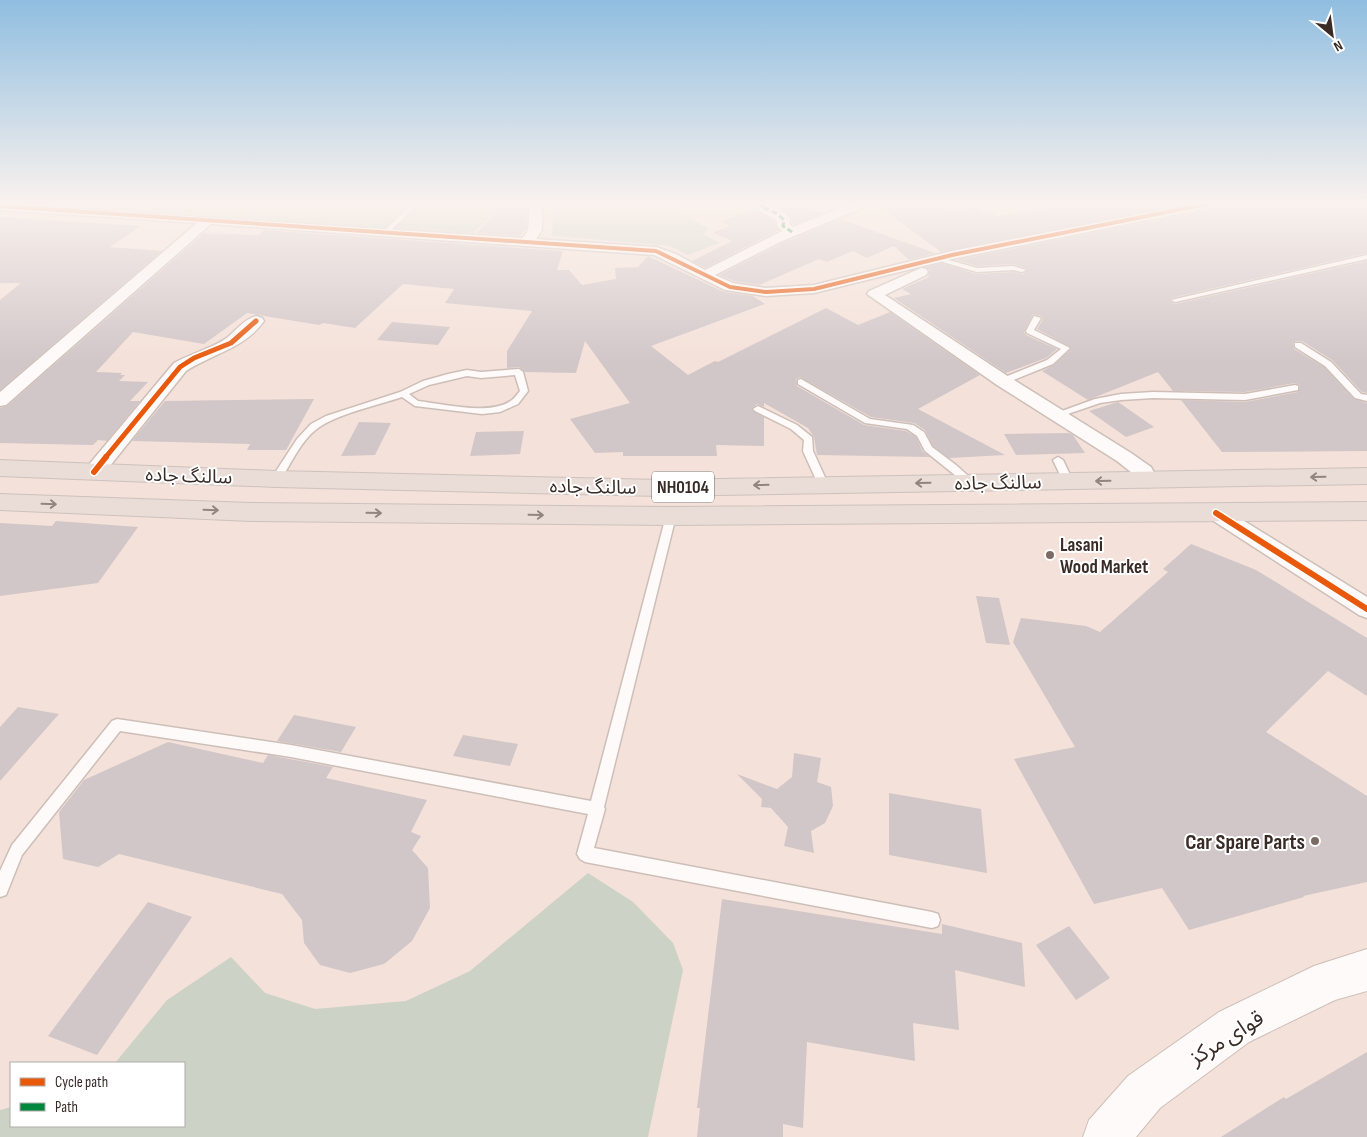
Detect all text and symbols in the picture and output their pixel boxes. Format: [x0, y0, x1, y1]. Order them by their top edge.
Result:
north arrow [1307, 10, 1357, 60]
text: N [1331, 37, 1345, 55]
street label: سالنگ جاده [145, 463, 233, 490]
street label: سالنگ جاده [954, 471, 1042, 496]
road number: NH0104 [652, 472, 714, 502]
one-way arrow [1311, 472, 1327, 482]
street label: سالنگ جاده [549, 475, 637, 500]
one-way arrow [1096, 476, 1112, 486]
one-way arrow [916, 478, 932, 488]
one-way arrow [753, 481, 769, 490]
one-way arrow [40, 499, 56, 509]
one-way arrow [202, 505, 219, 515]
one-way arrow [365, 508, 381, 518]
one-way arrow [528, 510, 544, 520]
place label: Lasani Wood Market [1060, 534, 1148, 579]
marker: Lasani Wood Market [1044, 549, 1056, 561]
place label: Car Spare Parts [1185, 829, 1305, 856]
marker: Car Spare Parts [1309, 835, 1321, 847]
street label: قوای مرکز [1184, 1005, 1269, 1072]
legend [10, 1062, 185, 1127]
text: Cycle path [55, 1073, 108, 1092]
text: Path [55, 1098, 78, 1117]

